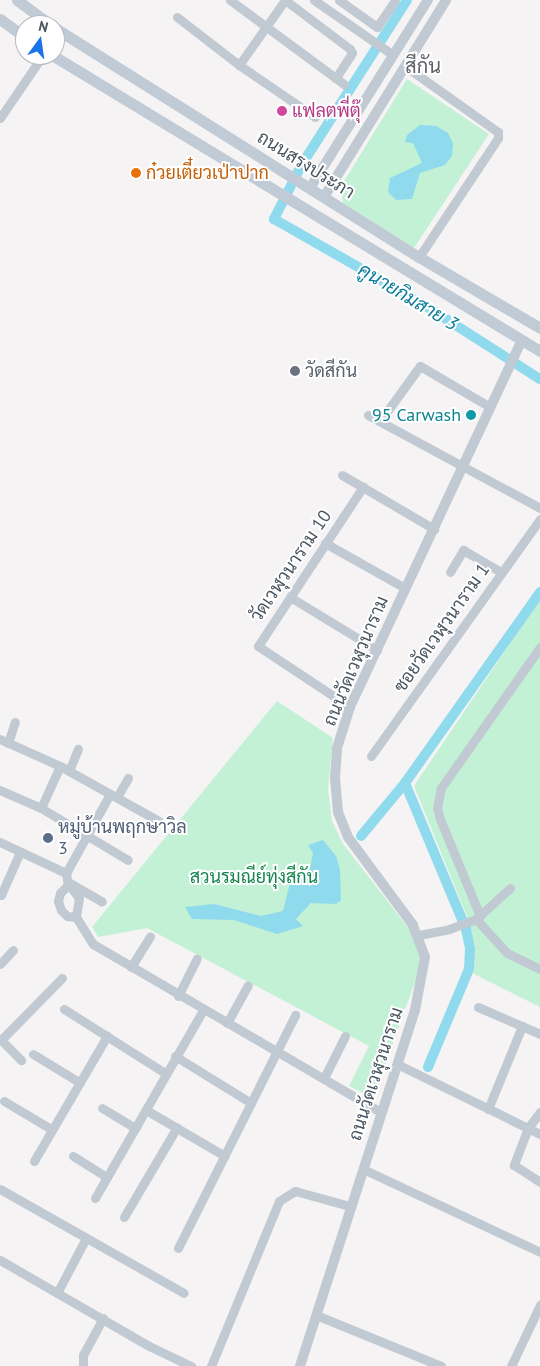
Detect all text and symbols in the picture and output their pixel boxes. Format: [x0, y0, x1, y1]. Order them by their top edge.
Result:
north arrow [15, 15, 65, 65]
text: N [37, 17, 50, 36]
district label: สีกัน [405, 54, 441, 78]
place label: แฟลตพี่ตุ๊ [292, 100, 361, 122]
marker: แฟลตพี่ตุ๊ [276, 105, 288, 117]
street label: ถนนสรงประภา [253, 127, 359, 203]
place label: ก๋วยเตี๋ยวเป่าปาก [146, 162, 269, 184]
marker: ก๋วยเตี๋ยวเป่าปาก [130, 167, 142, 179]
water label: คูนายกิมสาย 3 [354, 258, 462, 336]
place label: วัดสีกัน [305, 360, 357, 382]
marker: วัดสีกัน [289, 365, 301, 377]
place label: 95 Carwash [372, 404, 461, 426]
marker: 95 Carwash [465, 409, 477, 421]
street label: วัดเวฬุวนาราม 10 [246, 506, 336, 626]
street label: ซอยวัดเวฬุวนาราม 1 [390, 560, 494, 696]
street label: ถนนวัดเวฬุวนาราม [319, 593, 393, 729]
place label: หมู่บ้านพฤกษาวิล 3 [58, 817, 187, 860]
marker: หมู่บ้านพฤกษาวิล 3 [42, 832, 54, 844]
park label: สวนรมณีย์ทุ่งสีกัน [190, 866, 318, 888]
street label: ถนนวัดเวฬุวนาราม [344, 1005, 408, 1143]

